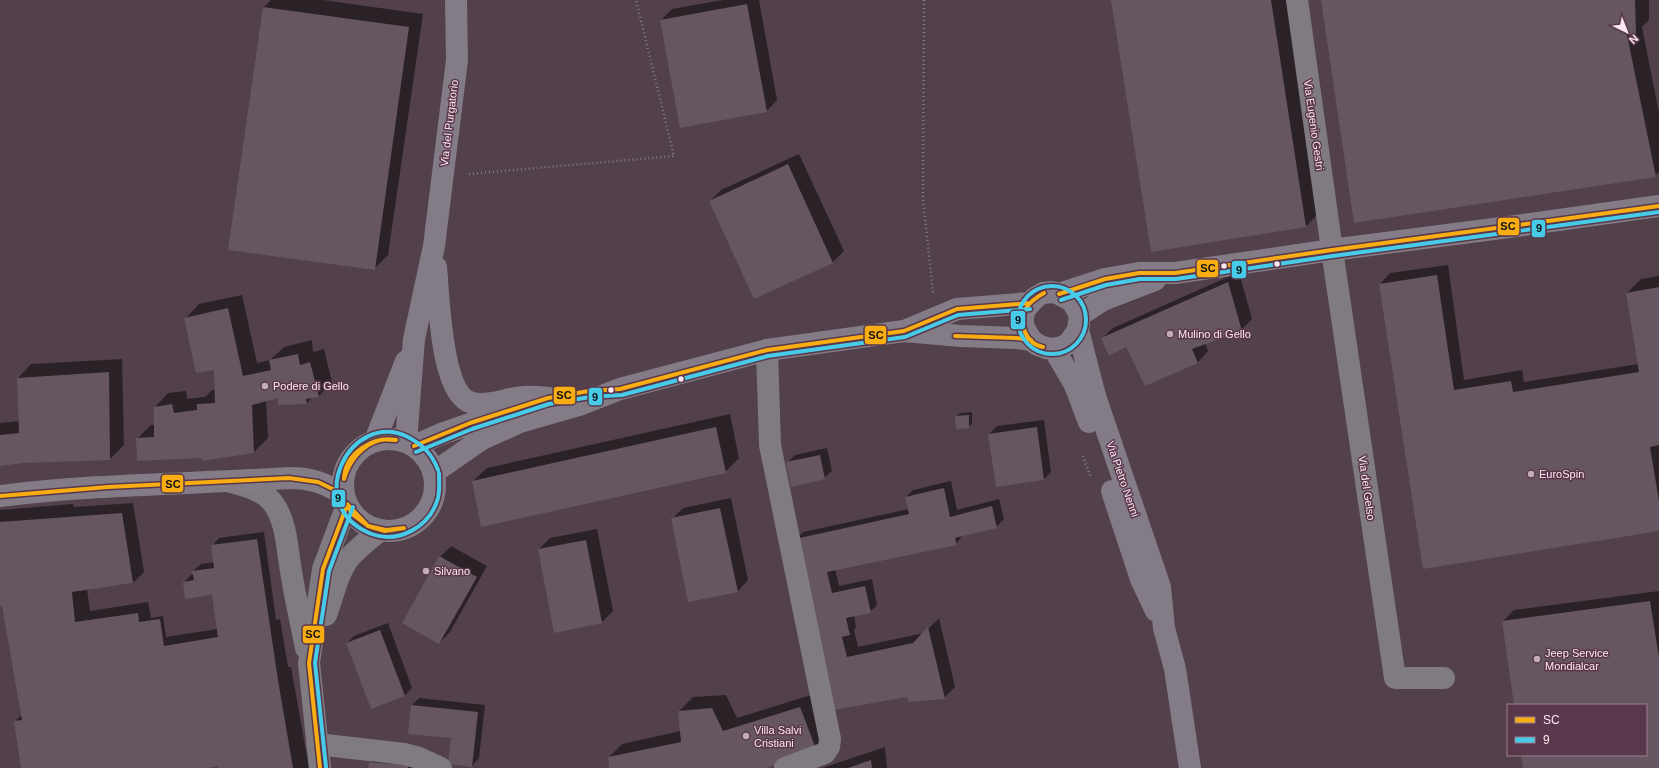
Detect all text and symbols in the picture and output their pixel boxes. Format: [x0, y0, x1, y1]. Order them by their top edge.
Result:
north arrow [1607, 12, 1647, 52]
text: N [1627, 32, 1641, 46]
street label: Via del Purgatorio [438, 79, 460, 167]
street label: Via Eugenio Gestri [1302, 79, 1326, 171]
line badge: SC [1497, 217, 1520, 236]
line badge: 9 [1531, 219, 1546, 238]
text: SC [1500, 220, 1516, 232]
text: 9 [1536, 222, 1542, 234]
line badge: SC [1196, 259, 1219, 278]
unlabelled marker [1272, 259, 1282, 269]
line badge: 9 [1231, 260, 1247, 279]
unlabelled marker [1219, 261, 1229, 271]
text: SC [1200, 262, 1216, 274]
text: 9 [1236, 264, 1242, 276]
line badge: 9 [1010, 310, 1026, 330]
text: 9 [1015, 314, 1021, 326]
line badge: SC [864, 325, 887, 345]
place label: Mulino di Gello [1178, 328, 1251, 340]
text: SC [868, 329, 884, 341]
marker: Mulino di Gello [1165, 329, 1175, 339]
unlabelled marker [676, 374, 686, 384]
place label: Podere di Gello [273, 380, 349, 392]
marker: Podere di Gello [260, 381, 270, 391]
unlabelled marker [606, 385, 616, 395]
line badge: SC [553, 386, 576, 405]
line badge: 9 [588, 387, 603, 406]
text: SC [556, 389, 572, 401]
text: 9 [592, 391, 598, 403]
street label: Via Pietro Nenni [1104, 440, 1142, 518]
street label: Via del Gelso [1357, 455, 1377, 521]
place label: EuroSpin [1539, 468, 1584, 480]
marker: EuroSpin [1526, 469, 1536, 479]
line badge: SC [161, 474, 184, 493]
text: SC [165, 478, 181, 490]
line badge: 9 [331, 489, 346, 508]
text: 9 [335, 492, 341, 504]
place label: Silvano [434, 565, 470, 577]
marker: Silvano [421, 566, 431, 576]
line badge: SC [302, 625, 325, 644]
text: SC [305, 628, 321, 640]
place label: Jeep Service Mondialcar [1545, 647, 1609, 672]
marker: Jeep Service Mondialcar [1532, 654, 1542, 664]
legend [1507, 704, 1647, 756]
text: SC [1543, 713, 1560, 727]
place label: Villa Salvi Cristiani [754, 724, 802, 749]
marker: Villa Salvi Cristiani [741, 731, 751, 741]
text: 9 [1543, 733, 1550, 747]

